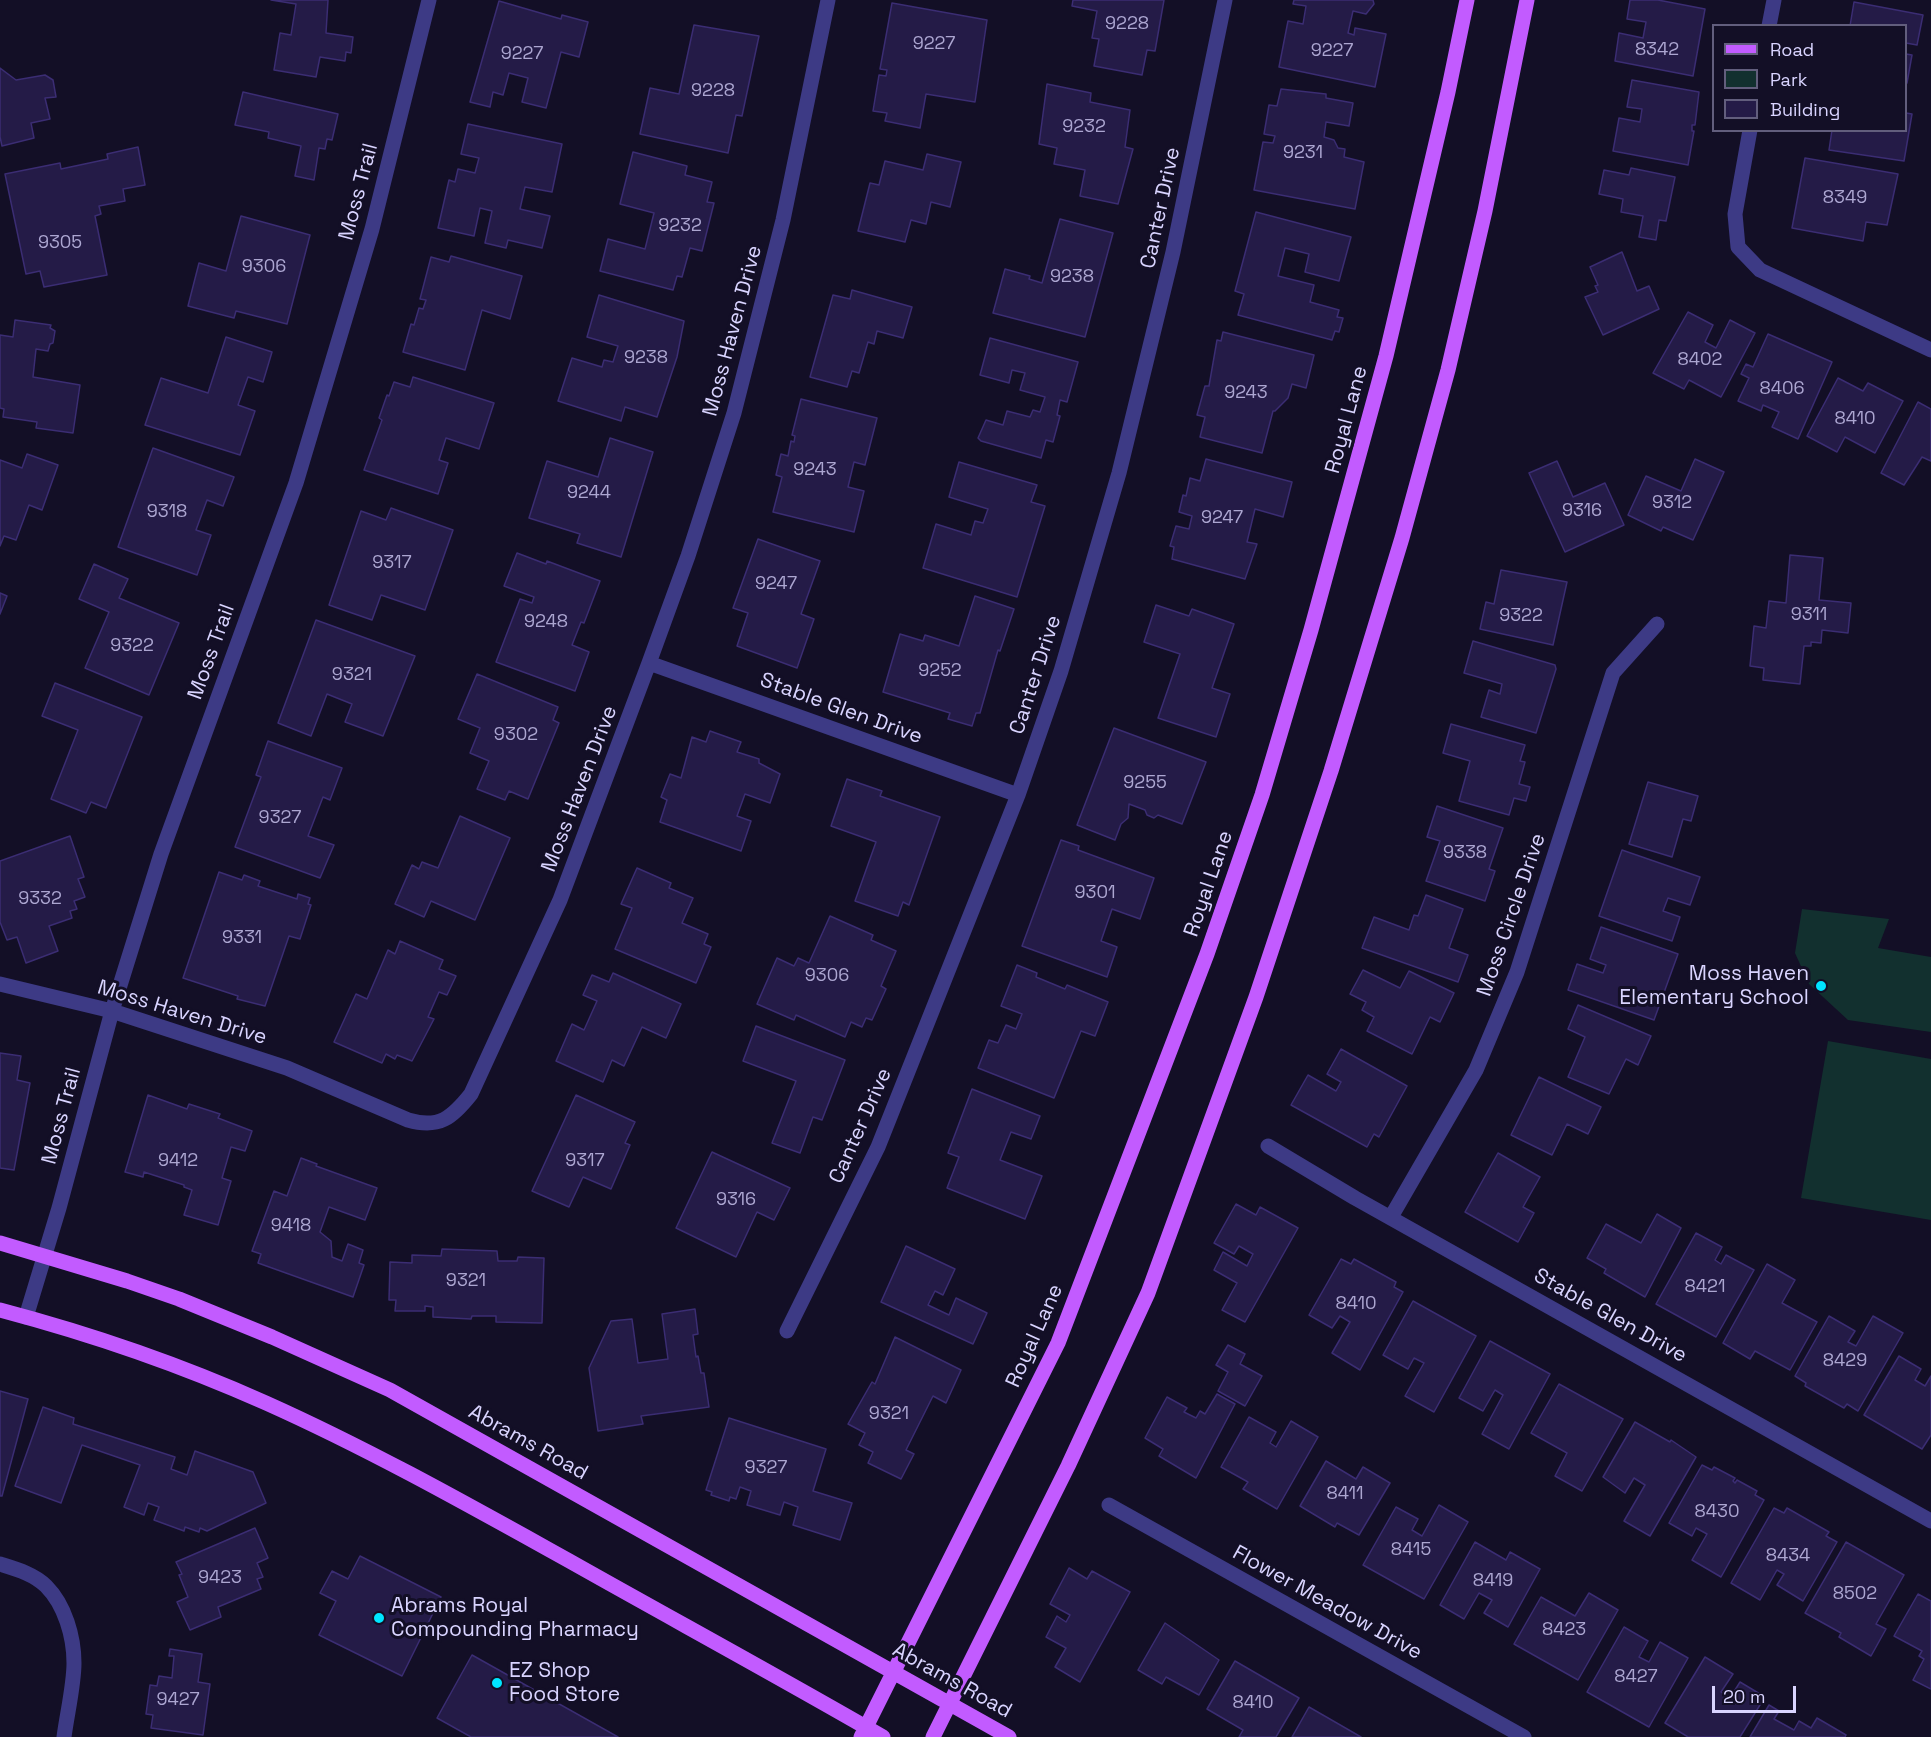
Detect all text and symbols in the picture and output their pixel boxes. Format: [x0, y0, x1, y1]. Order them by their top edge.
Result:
house number: 9228 [1105, 13, 1149, 35]
legend [1712, 24, 1907, 132]
house number: 9227 [913, 33, 955, 55]
text: Road [1770, 38, 1814, 61]
house number: 8342 [1635, 39, 1679, 61]
house number: 9227 [1311, 40, 1353, 62]
house number: 9227 [501, 43, 543, 65]
text: Park [1770, 68, 1807, 91]
house number: 9228 [691, 80, 735, 102]
text: Building [1770, 98, 1840, 121]
house number: 9232 [1062, 116, 1106, 138]
street label: Moss Trail [334, 141, 384, 243]
house number: 9231 [1283, 142, 1323, 164]
street label: Canter Drive [1136, 145, 1186, 271]
house number: 8349 [1823, 187, 1867, 209]
house number: 9232 [658, 215, 702, 237]
house number: 9305 [38, 232, 82, 254]
street label: Moss Haven Drive [698, 243, 768, 419]
house number: 9306 [242, 256, 286, 278]
house number: 9238 [1050, 266, 1094, 288]
house number: 9238 [624, 347, 668, 369]
house number: 8402 [1678, 349, 1722, 371]
street label: Royal Lane [1321, 363, 1373, 477]
house number: 8406 [1759, 378, 1805, 400]
house number: 9243 [1224, 382, 1268, 404]
house number: 8410 [1834, 408, 1876, 430]
house number: 9243 [793, 459, 837, 481]
house number: 9244 [567, 482, 611, 504]
house number: 9312 [1652, 492, 1692, 514]
house number: 9316 [1562, 500, 1602, 522]
house number: 9318 [147, 501, 187, 523]
house number: 9247 [1201, 507, 1243, 529]
house number: 9317 [372, 552, 412, 574]
house number: 9247 [755, 573, 797, 595]
street label: Moss Trail [183, 601, 241, 703]
house number: 9311 [1791, 604, 1827, 626]
house number: 9322 [1499, 605, 1543, 627]
house number: 9248 [524, 611, 568, 633]
street label: Canter Drive [1005, 612, 1067, 738]
house number: 9322 [110, 635, 154, 657]
house number: 9252 [918, 660, 962, 682]
house number: 9321 [332, 664, 372, 686]
street label: Stable Glen Drive [756, 668, 926, 750]
street label: Moss Haven Drive [537, 702, 623, 876]
house number: 9302 [494, 724, 538, 746]
house number: 9255 [1123, 772, 1167, 794]
house number: 9327 [259, 807, 301, 829]
street label: Royal Lane [1179, 828, 1239, 940]
street label: Moss Circle Drive [1472, 830, 1552, 1000]
house number: 9338 [1443, 842, 1487, 864]
house number: 9301 [1075, 882, 1115, 904]
house number: 9332 [18, 888, 62, 910]
house number: 9331 [222, 927, 262, 949]
place label: Moss Haven Elementary School [1619, 961, 1809, 1011]
house number: 9306 [805, 965, 849, 987]
street label: Moss Haven Drive [94, 975, 270, 1051]
marker: Moss Haven Elementary School [1814, 979, 1828, 993]
street label: Canter Drive [824, 1064, 898, 1188]
street label: Moss Trail [37, 1065, 87, 1167]
house number: 9412 [158, 1150, 198, 1172]
house number: 9317 [565, 1150, 605, 1172]
house number: 9316 [716, 1189, 756, 1211]
house number: 9418 [271, 1215, 311, 1237]
street label: Stable Glen Drive [1529, 1264, 1691, 1368]
house number: 9321 [446, 1270, 486, 1292]
house number: 8421 [1685, 1276, 1725, 1298]
street label: Royal Lane [1001, 1280, 1069, 1392]
house number: 8410 [1335, 1293, 1377, 1315]
house number: 8429 [1823, 1350, 1867, 1372]
street label: Abrams Road [464, 1400, 592, 1486]
house number: 9321 [869, 1403, 909, 1425]
house number: 9327 [745, 1457, 787, 1479]
house number: 8411 [1326, 1483, 1364, 1505]
house number: 8430 [1695, 1501, 1739, 1523]
house number: 8415 [1391, 1539, 1431, 1561]
street label: Flower Meadow Drive [1228, 1540, 1426, 1666]
house number: 8434 [1766, 1545, 1810, 1567]
house number: 9423 [198, 1567, 242, 1589]
house number: 8419 [1473, 1570, 1513, 1592]
house number: 8502 [1833, 1583, 1877, 1605]
place label: Abrams Royal Compounding Pharmacy [391, 1593, 639, 1643]
marker: Abrams Royal Compounding Pharmacy [372, 1611, 386, 1625]
house number: 8423 [1542, 1619, 1586, 1641]
street label: Abrams Road [888, 1638, 1016, 1724]
place label: EZ Shop Food Store [509, 1658, 620, 1708]
house number: 8427 [1614, 1666, 1658, 1688]
scale bar [1715, 1674, 1799, 1712]
marker: EZ Shop Food Store [490, 1676, 504, 1690]
text: 20 m [1723, 1685, 1766, 1708]
house number: 9427 [156, 1689, 200, 1711]
house number: 8410 [1232, 1692, 1274, 1714]

